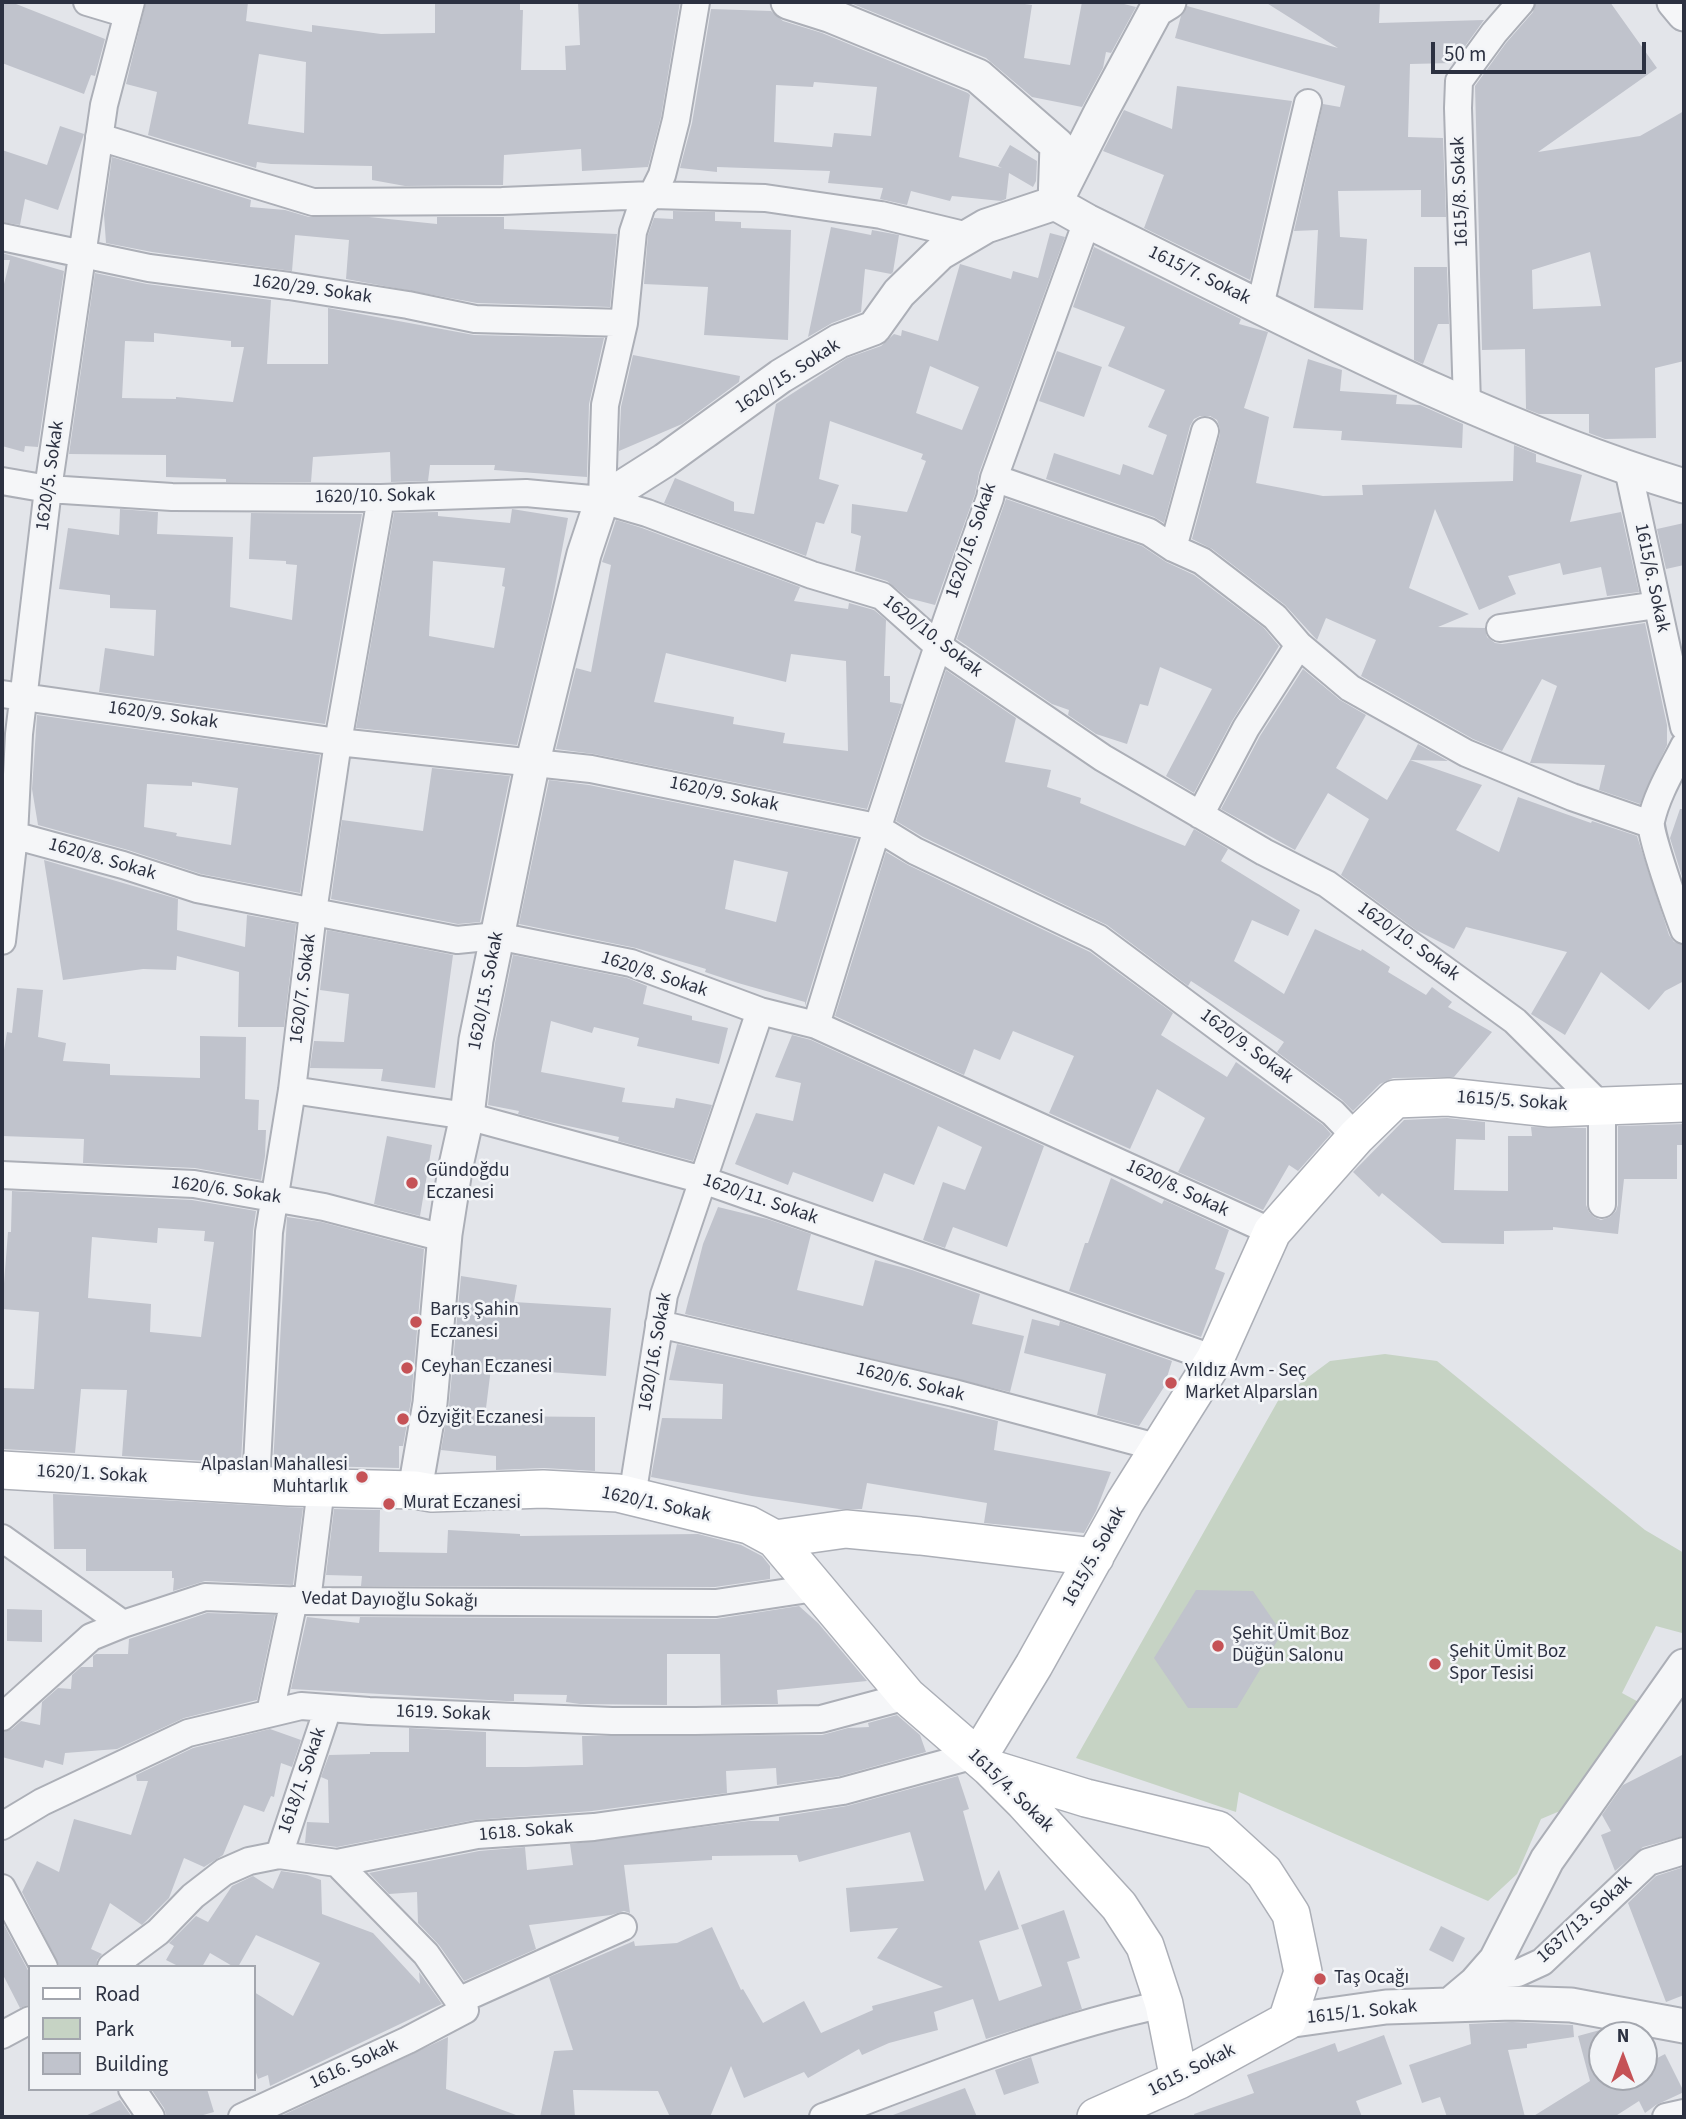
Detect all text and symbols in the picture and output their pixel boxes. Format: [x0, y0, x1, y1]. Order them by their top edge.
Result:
scale bar [1434, 28, 1649, 72]
text: 50 m [1444, 39, 1486, 69]
street label: 1615/8. Sokak [1448, 136, 1474, 248]
street label: 1615/7. Sokak [1144, 241, 1254, 311]
street label: 1620/29. Sokak [251, 270, 373, 310]
street label: 1620/15. Sokak [731, 335, 845, 419]
street label: 1620/5. Sokak [32, 419, 70, 533]
street label: 1620/16. Sokak [942, 480, 1002, 602]
street label: 1620/10. Sokak [315, 485, 435, 509]
street label: 1615/6. Sokak [1628, 521, 1674, 635]
street label: 1620/10. Sokak [878, 591, 986, 683]
street label: 1620/9. Sokak [106, 697, 220, 735]
street label: 1620/9. Sokak [667, 772, 781, 818]
street label: 1620/8. Sokak [45, 834, 159, 886]
street label: 1620/10. Sokak [1353, 897, 1463, 987]
street label: 1620/15. Sokak [464, 930, 510, 1052]
street label: 1620/7. Sokak [286, 933, 322, 1045]
street label: 1620/8. Sokak [598, 947, 710, 1003]
street label: 1620/9. Sokak [1195, 1004, 1297, 1090]
street label: 1615/5. Sokak [1456, 1087, 1568, 1117]
street label: 1620/8. Sokak [1122, 1155, 1232, 1223]
place label: Gündoğdu Eczanesi [426, 1161, 509, 1205]
street label: 1620/11. Sokak [699, 1170, 821, 1230]
street label: 1620/6. Sokak [169, 1172, 283, 1210]
marker: Gündoğdu Eczanesi [404, 1175, 420, 1191]
street label: 1620/16. Sokak [634, 1291, 678, 1413]
place label: Barış Şahin Eczanesi [430, 1300, 519, 1344]
marker: Barış Şahin Eczanesi [408, 1314, 424, 1330]
place label: Ceyhan Eczanesi [421, 1357, 553, 1379]
street label: 1620/6. Sokak [853, 1359, 967, 1407]
marker: Ceyhan Eczanesi [399, 1360, 415, 1376]
place label: Yıldız Avm - Seç Market Alparslan [1185, 1361, 1318, 1405]
marker: Yıldız Avm - Seç Market Alparslan [1163, 1375, 1179, 1391]
place label: Özyiğit Eczanesi [417, 1408, 544, 1430]
marker: Özyiğit Eczanesi [395, 1411, 411, 1427]
place label: Alpaslan Mahallesi Muhtarlık [201, 1455, 348, 1499]
street label: 1620/1. Sokak [36, 1461, 148, 1489]
marker: Alpaslan Mahallesi Muhtarlık [354, 1469, 370, 1485]
street label: 1620/1. Sokak [599, 1482, 713, 1528]
place label: Murat Eczanesi [403, 1493, 521, 1515]
marker: Murat Eczanesi [381, 1496, 397, 1512]
street label: 1615/5. Sokak [1058, 1503, 1132, 1611]
street label: Vedat Dayıoğlu Sokağı [302, 1588, 478, 1614]
place label: Şehit Ümit Boz Düğün Salonu [1232, 1624, 1349, 1668]
marker: Şehit Ümit Boz Düğün Salonu [1210, 1638, 1226, 1654]
place label: Şehit Ümit Boz Spor Tesisi [1449, 1642, 1566, 1686]
marker: Şehit Ümit Boz Spor Tesisi [1427, 1656, 1443, 1672]
street label: 1619. Sokak [395, 1701, 491, 1727]
street label: 1618/1. Sokak [274, 1725, 332, 1837]
street label: 1615/4. Sokak [962, 1744, 1058, 1838]
street label: 1618. Sokak [478, 1817, 574, 1847]
street label: 1637/13. Sokak [1533, 1871, 1637, 1969]
legend [28, 1965, 256, 2091]
place label: Taş Ocağı [1334, 1968, 1409, 1990]
marker: Taş Ocağı [1312, 1971, 1328, 1987]
text: Road [95, 1979, 140, 2009]
street label: 1615/1. Sokak [1306, 1996, 1418, 2030]
text: Park [95, 2014, 134, 2044]
north arrow [1588, 2021, 1658, 2091]
text: N [1617, 2023, 1629, 2050]
street label: 1616. Sokak [306, 2035, 402, 2095]
street label: 1615. Sokak [1145, 2039, 1239, 2103]
text: Building [95, 2049, 168, 2079]

